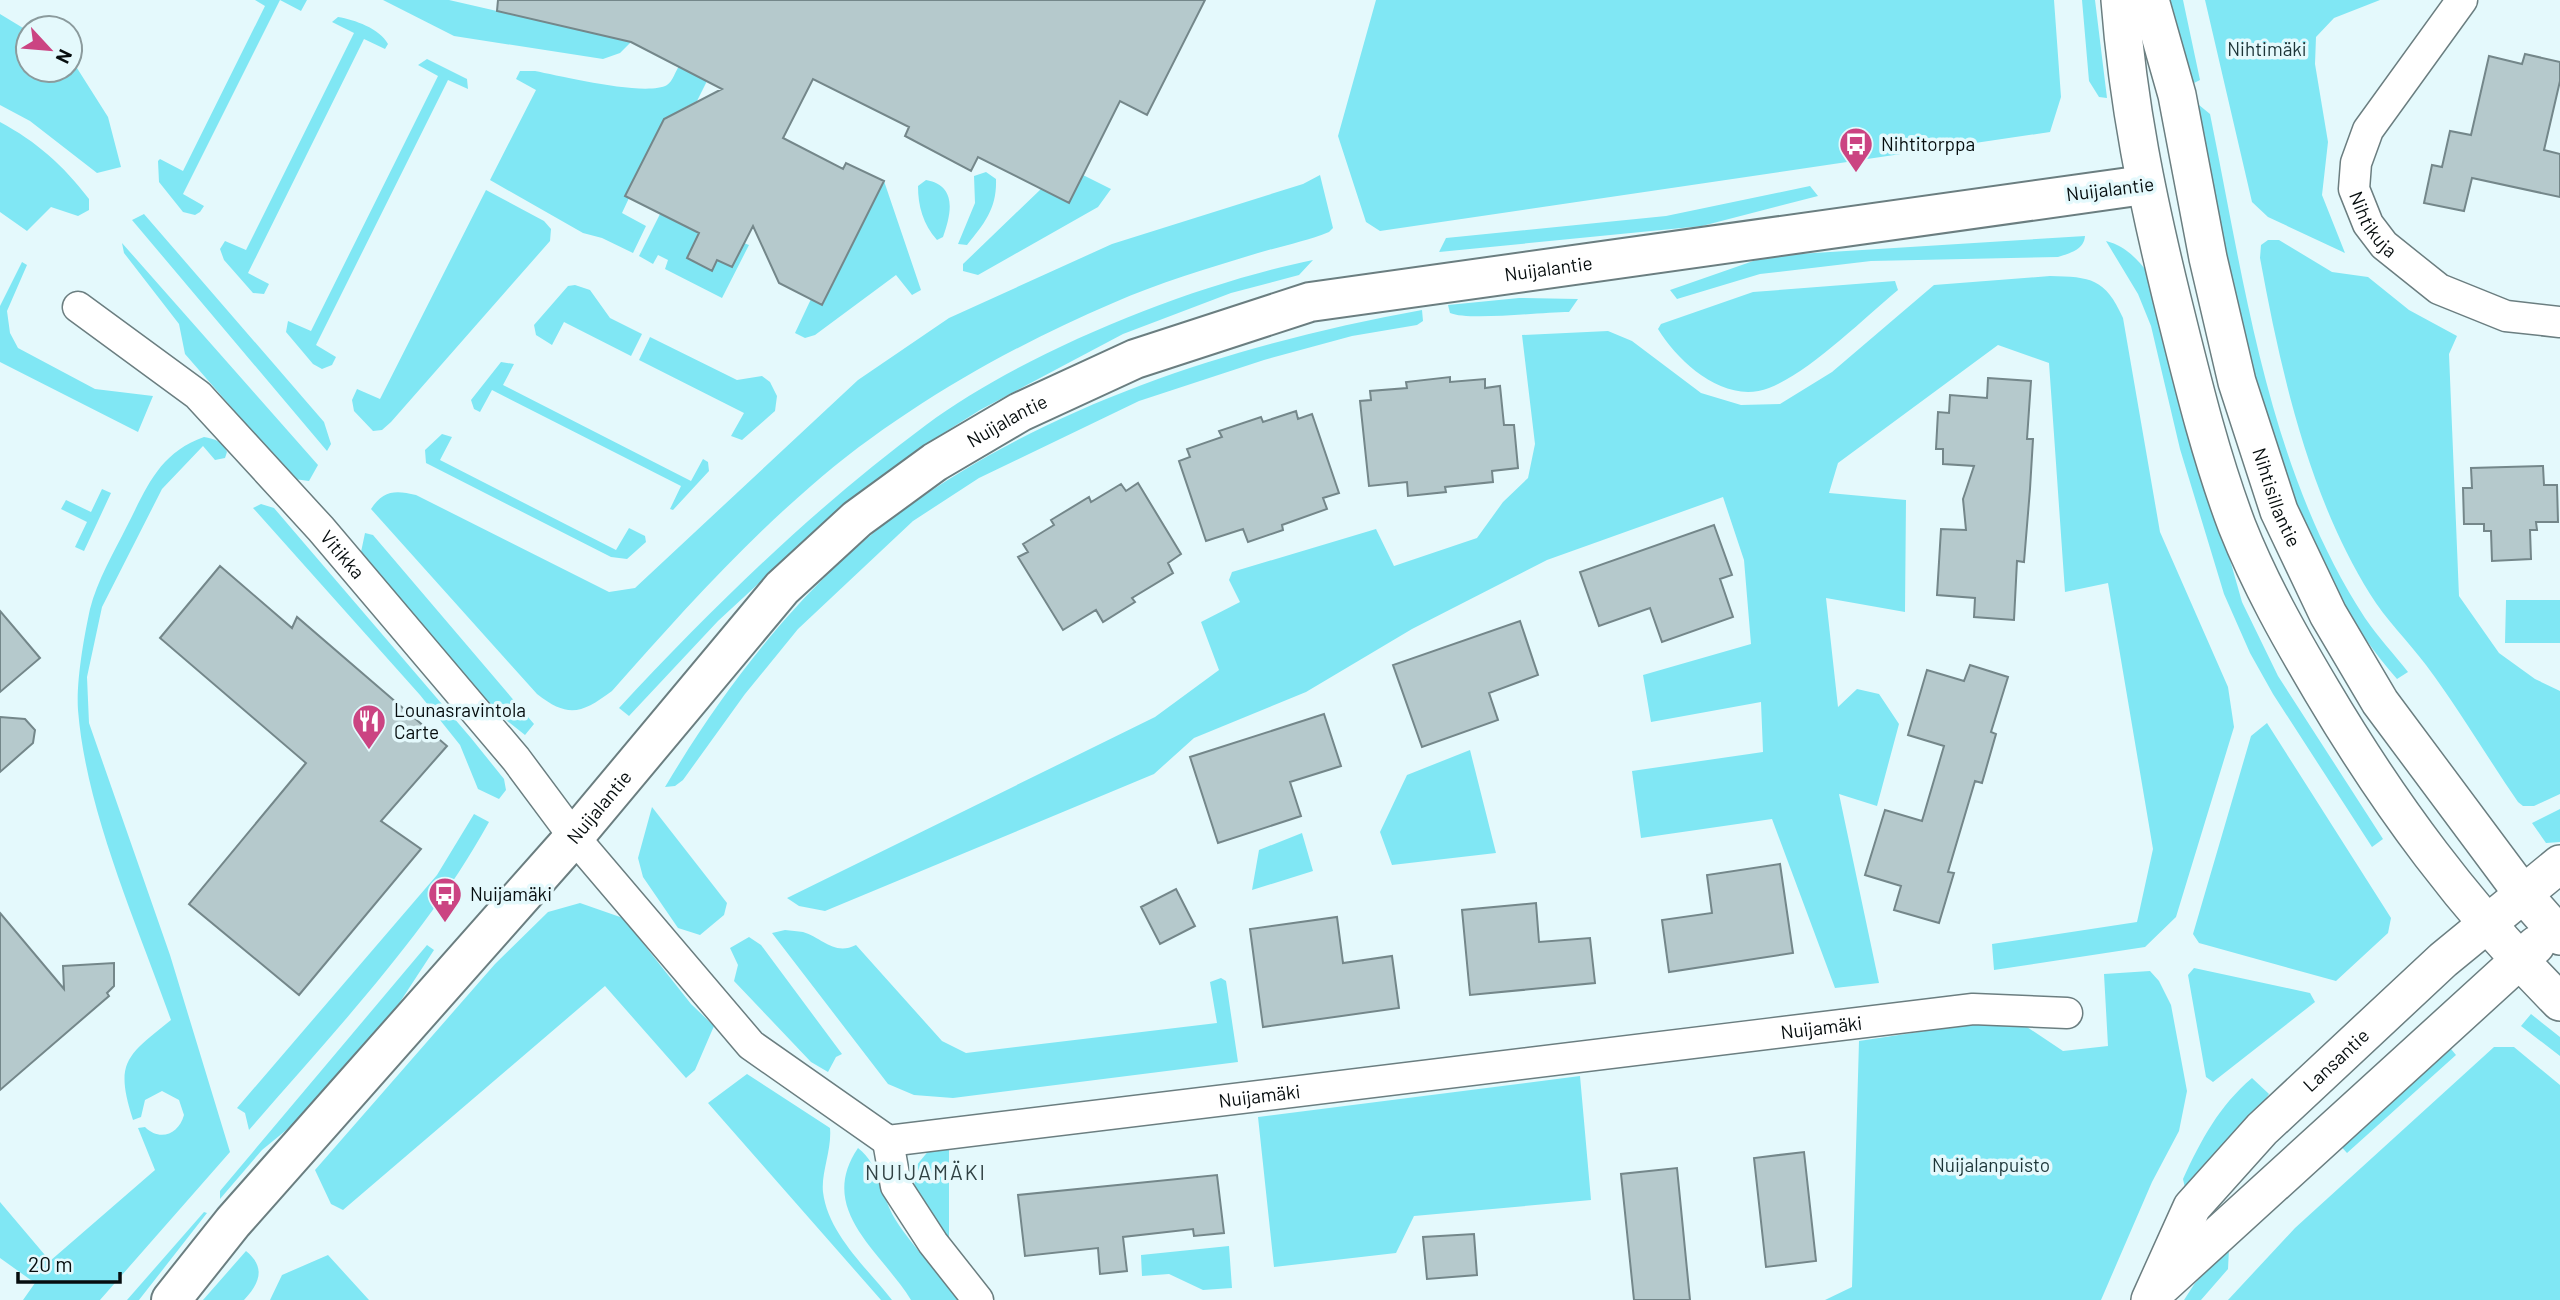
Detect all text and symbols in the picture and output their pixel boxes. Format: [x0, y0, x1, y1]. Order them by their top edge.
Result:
north arrow [14, 14, 84, 84]
park label: Nihtimäki [2227, 37, 2307, 60]
text: N [52, 46, 78, 67]
bus stop icon: Nihtitorppa [1837, 125, 1875, 174]
place label: Nihtitorppa [1881, 132, 1975, 155]
street label: Nuijalantie [2065, 172, 2155, 205]
street label: Nihtikuja [2345, 188, 2402, 262]
street label: Nuijalantie [1503, 251, 1594, 286]
street label: Nuijalantie [962, 389, 1051, 452]
street label: Nihtisillantie [2248, 445, 2306, 550]
street label: Vitikka [316, 525, 370, 583]
place label: Lounasravintola Carte [394, 698, 526, 743]
restaurant icon: Lounasravintola Carte [350, 702, 388, 751]
street label: Nuijalantie [561, 765, 636, 848]
bus stop icon: Nuijamäki [426, 875, 464, 924]
place label: Nuijamäki [470, 882, 552, 905]
street label: Nuijamäki [1779, 1011, 1863, 1043]
street label: Lansantie [2298, 1023, 2373, 1096]
street label: Nuijamäki [1217, 1079, 1301, 1112]
park label: Nuijalanpuisto [1932, 1153, 2050, 1176]
district label: NUIJAMÄKI [865, 1159, 987, 1184]
scale bar [18, 1240, 119, 1284]
text: 20 m [28, 1251, 73, 1276]

